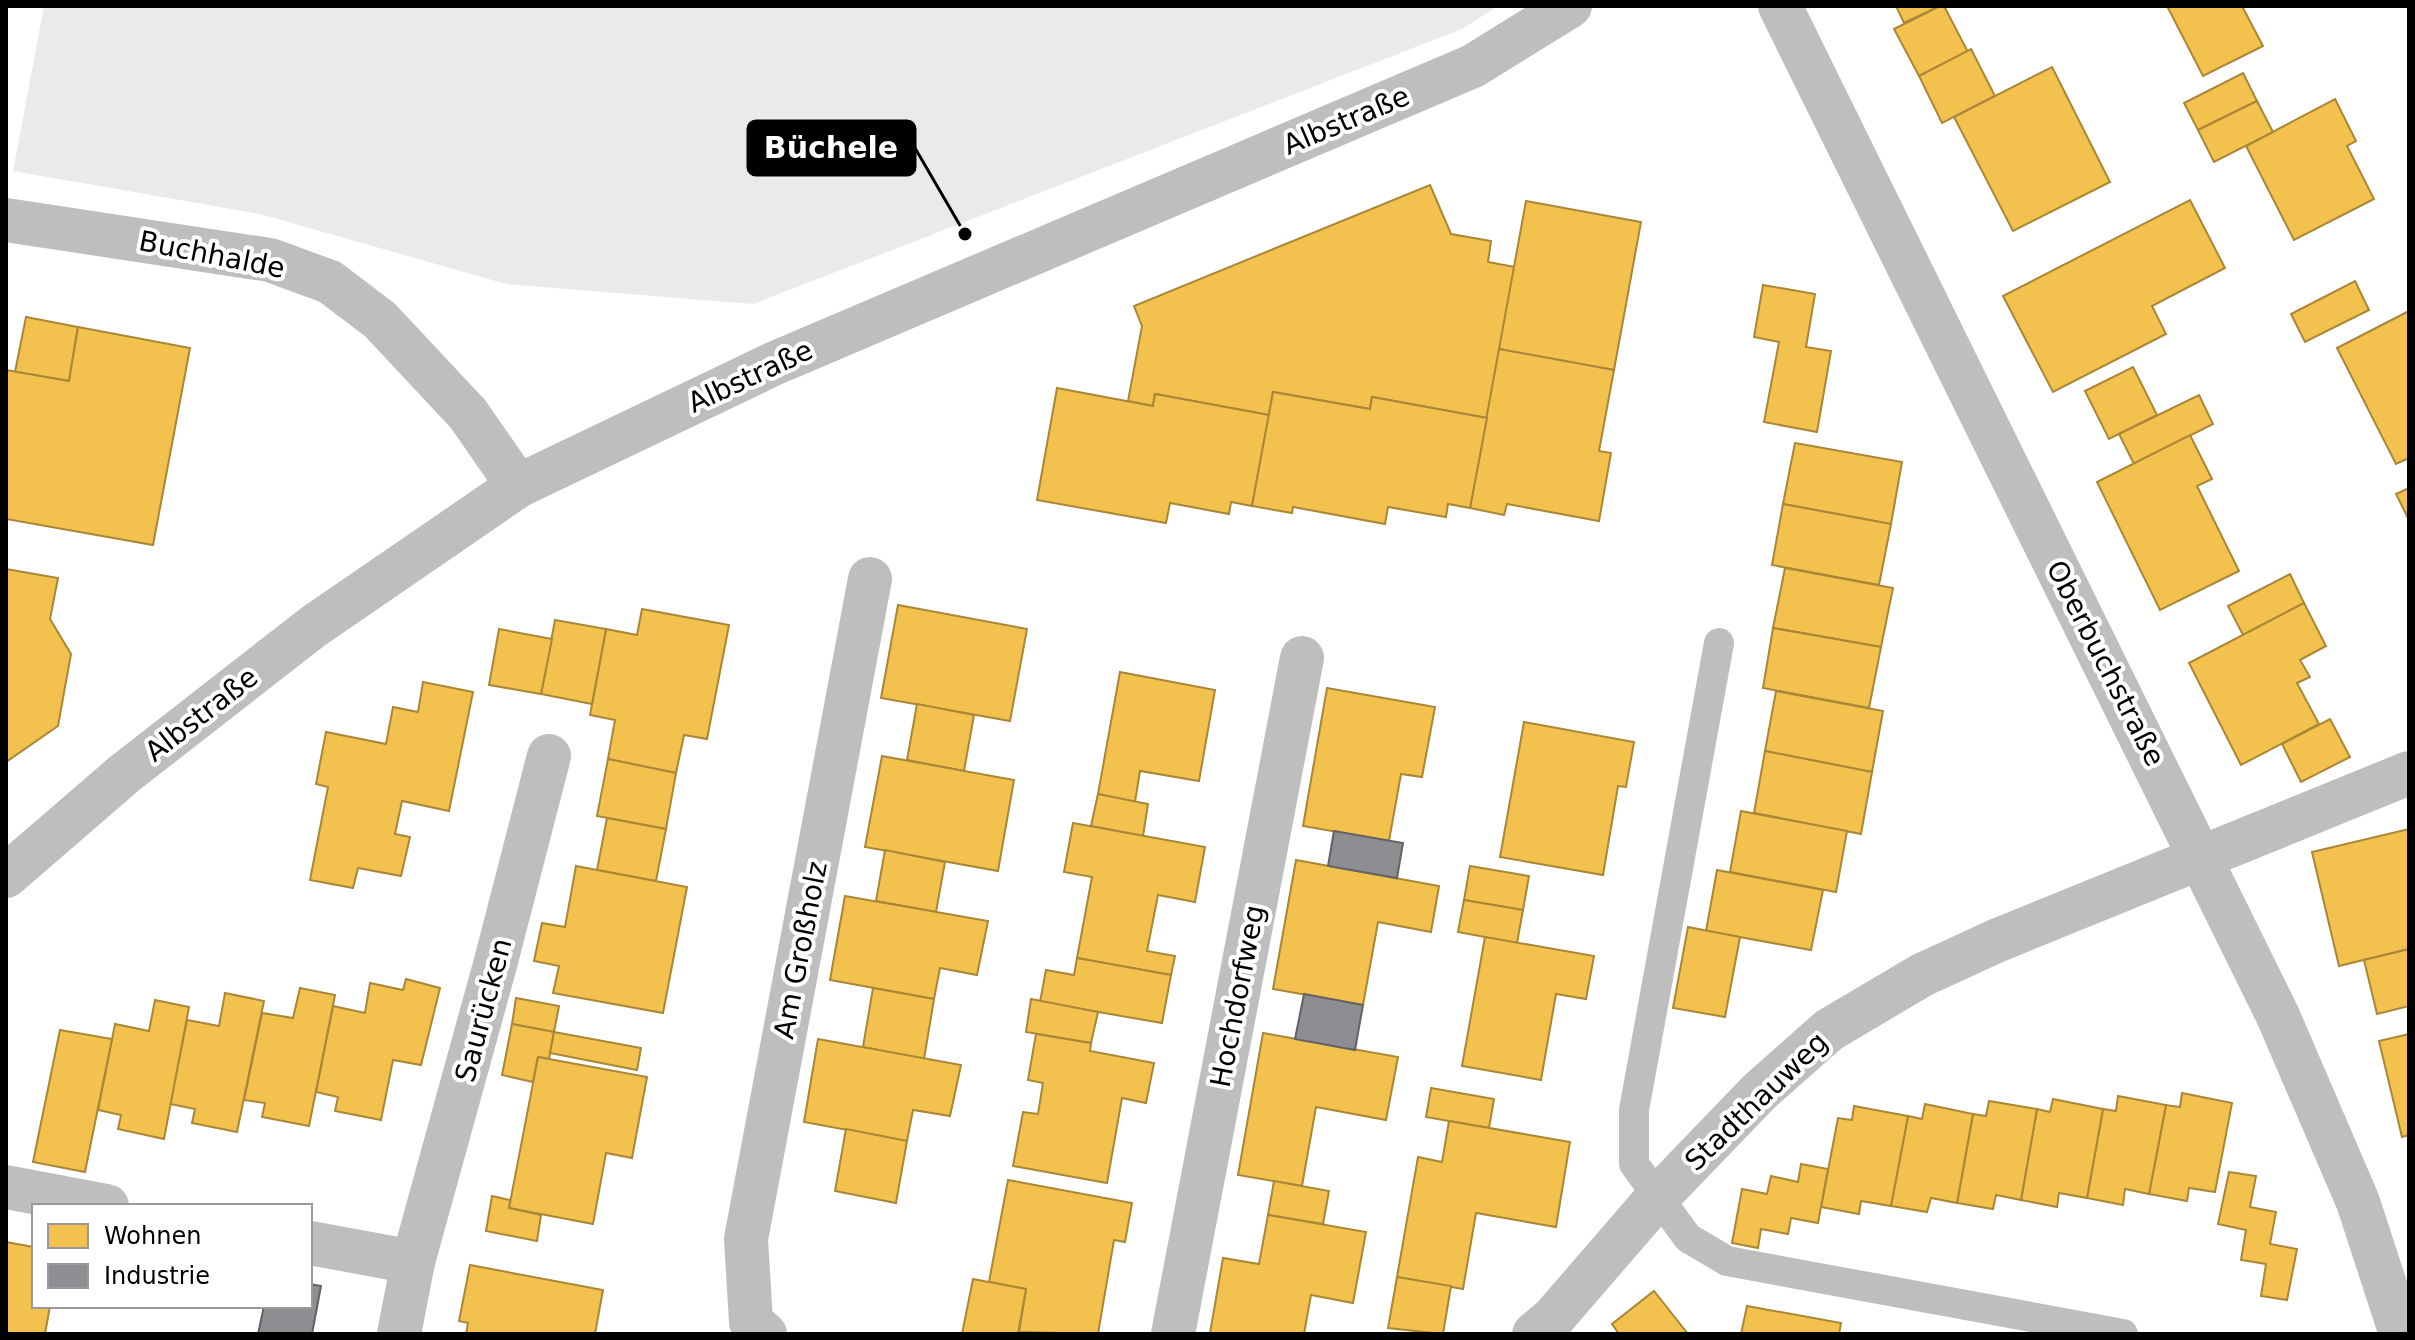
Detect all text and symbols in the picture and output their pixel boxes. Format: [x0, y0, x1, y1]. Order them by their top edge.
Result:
street label: Albstraße [1278, 79, 1414, 162]
callout: Büchele [748, 121, 915, 175]
text: Büchele [764, 130, 898, 165]
street label: Buchhalde [136, 224, 288, 285]
street label: Albstraße [683, 333, 818, 420]
street label: Oberbuchstraße [2039, 555, 2172, 772]
street label: Albstraße [138, 660, 264, 769]
street label: Am Großholz [767, 859, 834, 1042]
street label: Hochdorfweg [1204, 902, 1271, 1090]
street label: Saurücken [448, 935, 519, 1086]
street label: Stadthauweg [1678, 1025, 1834, 1178]
legend [32, 1204, 312, 1308]
text: Wohnen [104, 1222, 201, 1250]
text: Industrie [104, 1262, 210, 1290]

